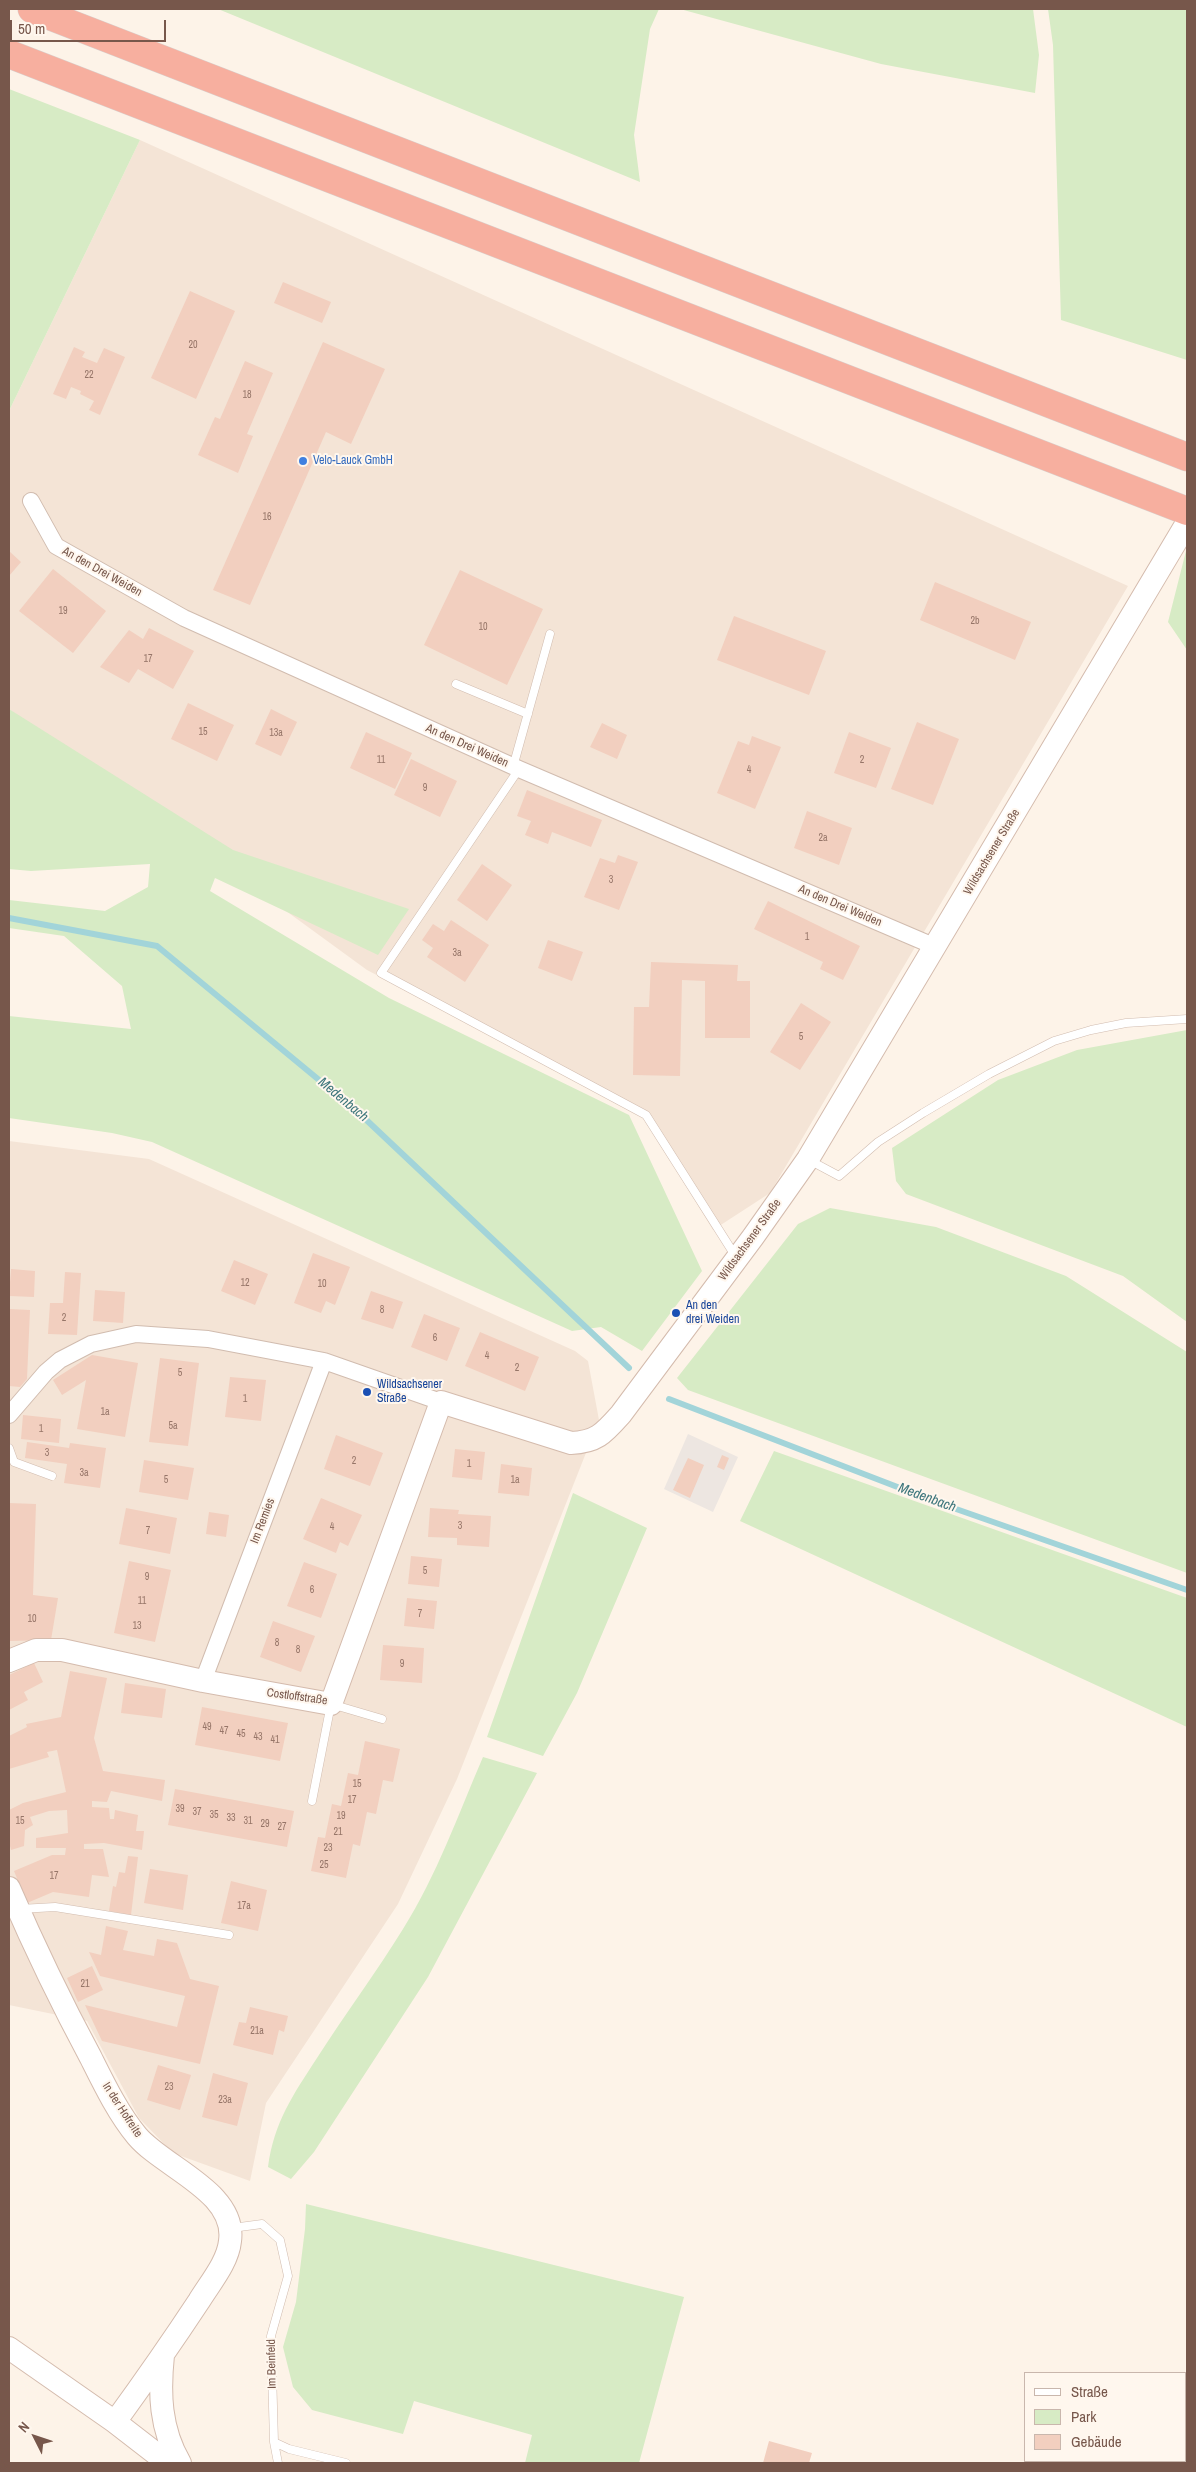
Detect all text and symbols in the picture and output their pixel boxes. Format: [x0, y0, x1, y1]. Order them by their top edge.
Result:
scale bar [12, 10, 169, 42]
text: 50 m [18, 18, 45, 39]
house number: 20 [188, 339, 198, 351]
house number: 22 [84, 369, 94, 381]
house number: 18 [242, 389, 252, 401]
place label: Velo-Lauck GmbH [313, 454, 393, 468]
marker: Velo-Lauck GmbH [297, 455, 309, 467]
house number: 16 [262, 511, 272, 523]
street label: An den Drei Weiden [60, 544, 144, 600]
house number: 19 [58, 605, 68, 617]
house number: 2b [970, 615, 980, 627]
house number: 10 [478, 621, 488, 633]
house number: 17 [143, 653, 153, 665]
street label: An den Drei Weiden [423, 721, 511, 771]
house number: 15 [198, 726, 208, 738]
house number: 13a [269, 727, 283, 739]
house number: 11 [377, 754, 385, 766]
house number: 2 [860, 754, 864, 766]
house number: 4 [747, 764, 751, 776]
house number: 9 [423, 782, 427, 794]
street label: Wildsachsener Straße [961, 807, 1023, 897]
house number: 2a [818, 832, 828, 844]
house number: 3 [609, 874, 613, 886]
street label: An den Drei Weiden [796, 882, 884, 930]
house number: 1 [805, 931, 809, 943]
house number: 3a [452, 947, 462, 959]
house number: 5 [799, 1031, 803, 1043]
water label: Medenbach [315, 1074, 371, 1126]
street label: Wildsachsener Straße [716, 1196, 784, 1284]
house number: 12 [240, 1277, 250, 1289]
house number: 10 [317, 1278, 327, 1290]
place label: An den drei Weiden [686, 1299, 739, 1327]
house number: 8 [380, 1304, 384, 1316]
marker: An den drei Weiden [670, 1307, 682, 1319]
house number: 2 [62, 1312, 66, 1324]
house number: 6 [433, 1332, 437, 1344]
house number: 4 [485, 1350, 489, 1362]
house number: 2 [515, 1362, 519, 1374]
house number: 5 [178, 1367, 182, 1379]
place label: Wildsachsener Straße [377, 1378, 442, 1406]
marker: Wildsachsener Straße [361, 1386, 373, 1398]
house number: 1 [243, 1393, 247, 1405]
house number: 1a [100, 1406, 110, 1418]
house number: 5a [168, 1420, 178, 1432]
house number: 1 [39, 1423, 43, 1435]
house number: 3 [45, 1447, 49, 1459]
house number: 2 [352, 1455, 356, 1467]
house number: 1 [467, 1458, 471, 1470]
house number: 3a [79, 1467, 89, 1479]
house number: 5 [164, 1474, 168, 1486]
house number: 1a [510, 1474, 520, 1486]
water label: Medenbach [896, 1480, 958, 1516]
street label: Im Remies [248, 1496, 278, 1546]
house number: 3 [458, 1520, 462, 1532]
house number: 4 [330, 1521, 334, 1533]
house number: 7 [146, 1525, 150, 1537]
house number: 5 [423, 1565, 427, 1577]
house number: 9 [145, 1571, 149, 1583]
house number: 6 [310, 1584, 314, 1596]
house number: 11 [138, 1595, 146, 1607]
house number: 7 [418, 1608, 422, 1620]
house number: 10 [27, 1613, 37, 1625]
house number: 13 [132, 1620, 142, 1632]
house number: 8 [275, 1637, 279, 1649]
house number: 8 [296, 1644, 300, 1656]
house number: 9 [400, 1658, 404, 1670]
street label: Costloffstraße [266, 1686, 328, 1708]
house number: 49 [202, 1721, 212, 1733]
house number: 47 [219, 1725, 229, 1737]
house number: 45 [236, 1728, 246, 1740]
house number: 43 [253, 1731, 263, 1743]
house number: 41 [270, 1734, 280, 1746]
house number: 15 [352, 1778, 362, 1790]
house number: 17 [347, 1794, 357, 1806]
house number: 39 [175, 1803, 185, 1815]
house number: 37 [192, 1806, 202, 1818]
house number: 35 [209, 1809, 219, 1821]
house number: 19 [336, 1810, 346, 1822]
house number: 33 [226, 1812, 236, 1824]
house number: 15 [15, 1815, 25, 1827]
house number: 31 [243, 1815, 253, 1827]
house number: 29 [260, 1818, 270, 1830]
house number: 27 [277, 1821, 287, 1833]
house number: 21 [333, 1826, 343, 1838]
house number: 23 [323, 1842, 333, 1854]
house number: 25 [319, 1859, 329, 1871]
house number: 17 [49, 1870, 59, 1882]
house number: 17a [237, 1900, 251, 1912]
house number: 21 [80, 1978, 90, 1990]
house number: 21a [250, 2025, 264, 2037]
street label: In der Hofreite [99, 2080, 145, 2140]
house number: 23 [164, 2081, 174, 2093]
house number: 23a [218, 2094, 232, 2106]
street label: Im Beinfeld [264, 2339, 280, 2389]
legend [1024, 2372, 1186, 2462]
text: Straße [1071, 2381, 1108, 2402]
text: Park [1071, 2406, 1096, 2427]
north arrow [10, 2412, 60, 2462]
text: N [14, 2418, 33, 2436]
text: Gebäude [1071, 2431, 1122, 2452]

